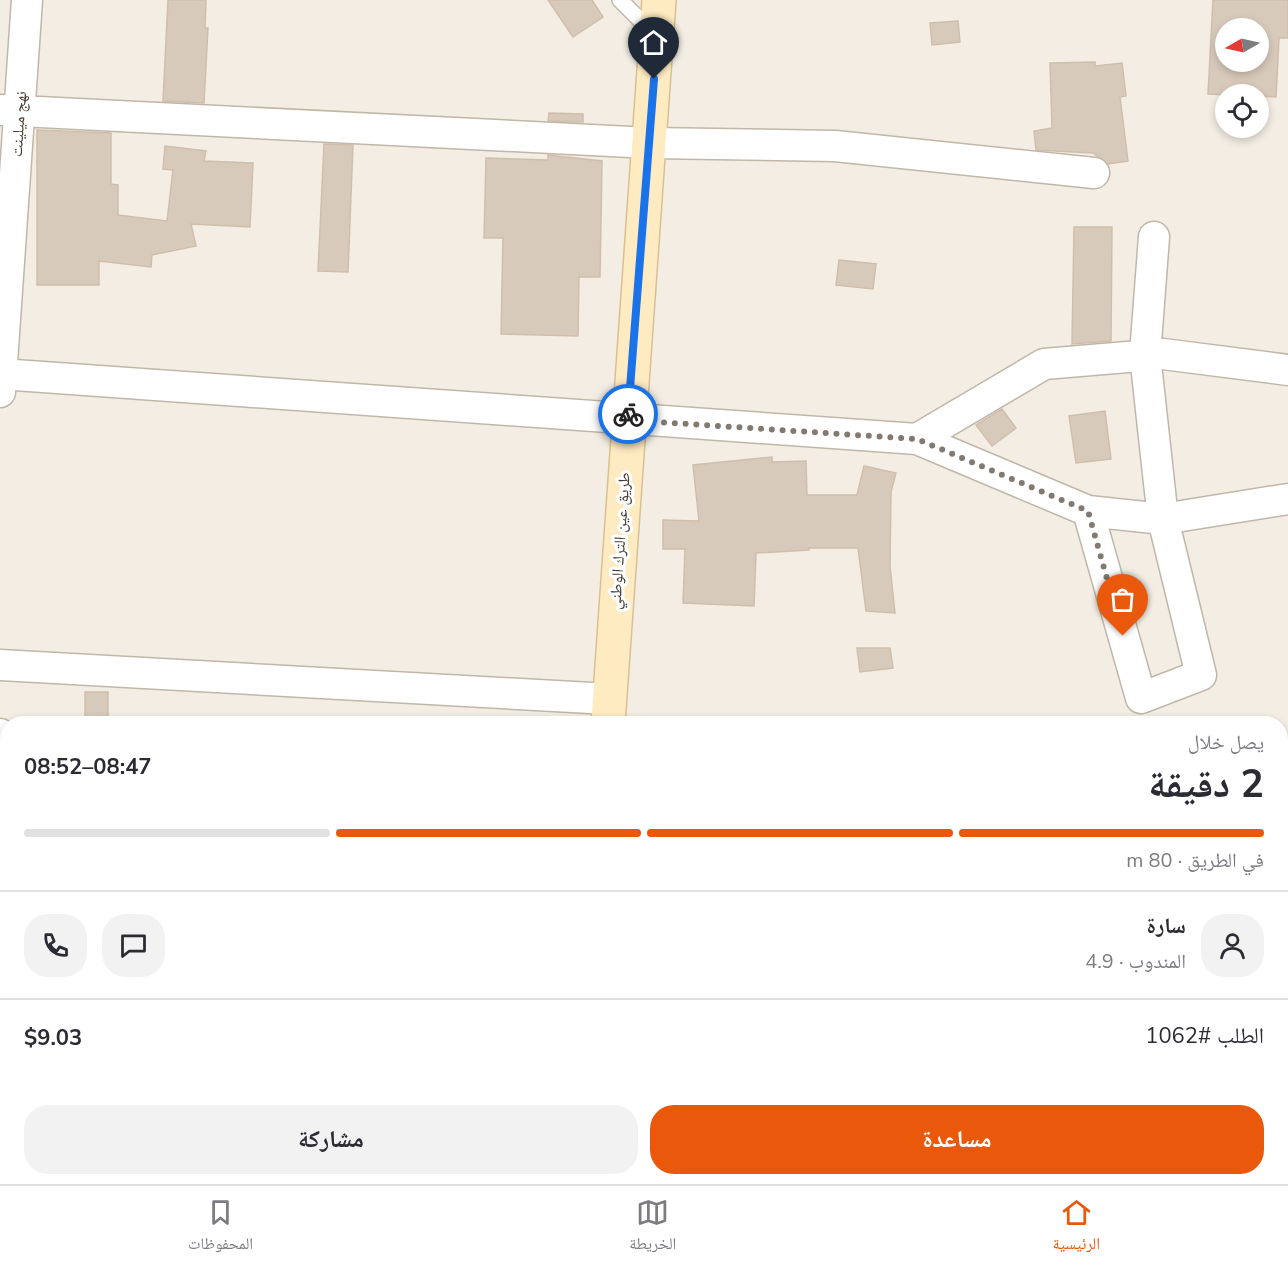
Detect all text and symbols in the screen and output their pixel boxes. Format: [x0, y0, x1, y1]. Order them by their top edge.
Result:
pin [628, 17, 679, 79]
north arrow [1215, 18, 1269, 72]
map controls [1215, 18, 1269, 138]
icon: home [637, 26, 670, 59]
button: locate [1215, 84, 1269, 138]
street label: نهج ميلينت [6, 91, 32, 158]
courier [598, 384, 658, 444]
icon: bike [612, 398, 645, 431]
street label: طريق عين الترك الوطني [604, 472, 637, 611]
pin [1097, 574, 1148, 636]
icon: bag [1106, 583, 1139, 616]
text: يصل خلال [1188, 729, 1264, 756]
text: 08:47–08:52 [24, 752, 152, 782]
text: 2 دقيقة [1148, 758, 1264, 811]
text: في الطريق · 80 m [1126, 847, 1264, 874]
text: سارة [1147, 911, 1186, 941]
button: phone [24, 914, 87, 977]
button: chat [102, 914, 165, 977]
button: person [1201, 914, 1264, 977]
text: المندوب · 4.9 [1085, 948, 1186, 975]
text: الطلب #1062 [1145, 1021, 1264, 1051]
text: $9.03 [24, 1023, 82, 1053]
button: مشاركة [24, 1105, 638, 1174]
button: مساعدة [650, 1105, 1264, 1174]
tab: المحفوظات [188, 1196, 253, 1259]
tab: الخريطة [629, 1196, 676, 1259]
tab: الرئيسية [1053, 1196, 1100, 1259]

